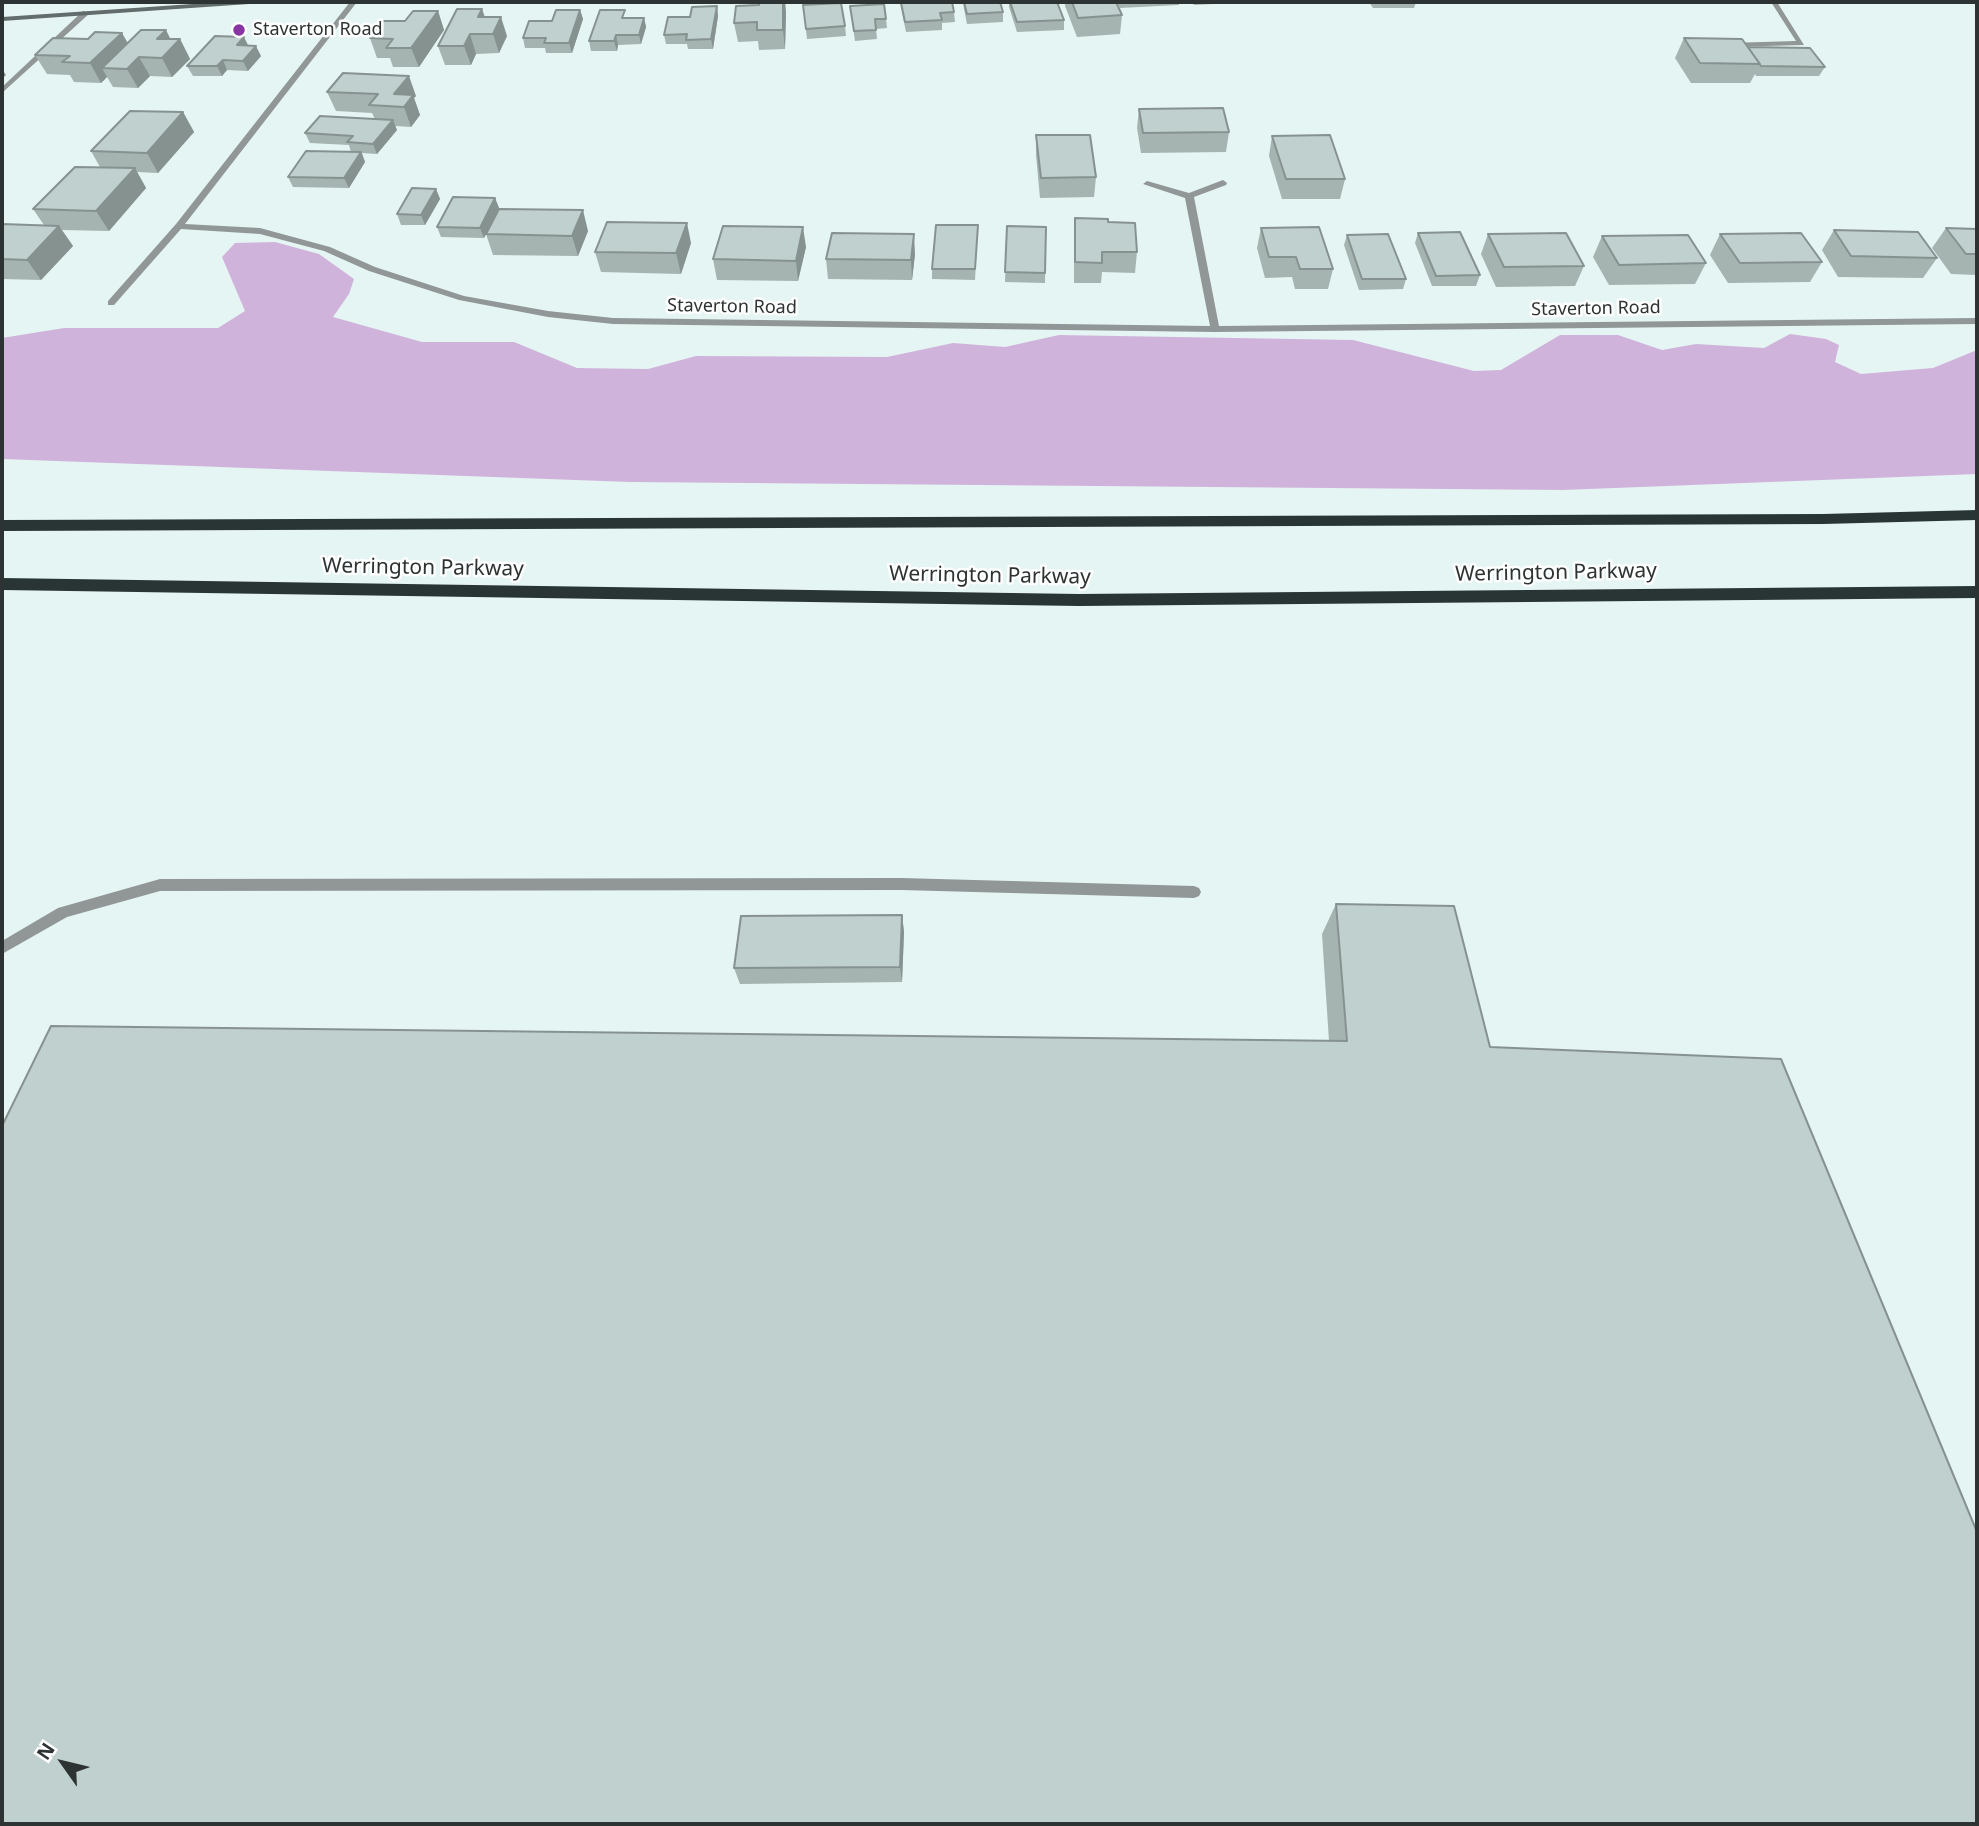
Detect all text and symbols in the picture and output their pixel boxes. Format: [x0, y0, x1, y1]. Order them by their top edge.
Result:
place label: Staverton Road [253, 19, 383, 41]
marker: Staverton Road [231, 22, 247, 38]
street label: Staverton Road [667, 295, 797, 319]
street label: Staverton Road [1531, 297, 1661, 321]
street label: Werrington Parkway [322, 554, 524, 582]
street label: Werrington Parkway [1455, 559, 1657, 587]
street label: Werrington Parkway [889, 562, 1091, 590]
north arrow [28, 1728, 98, 1798]
text: N [30, 1738, 61, 1765]

